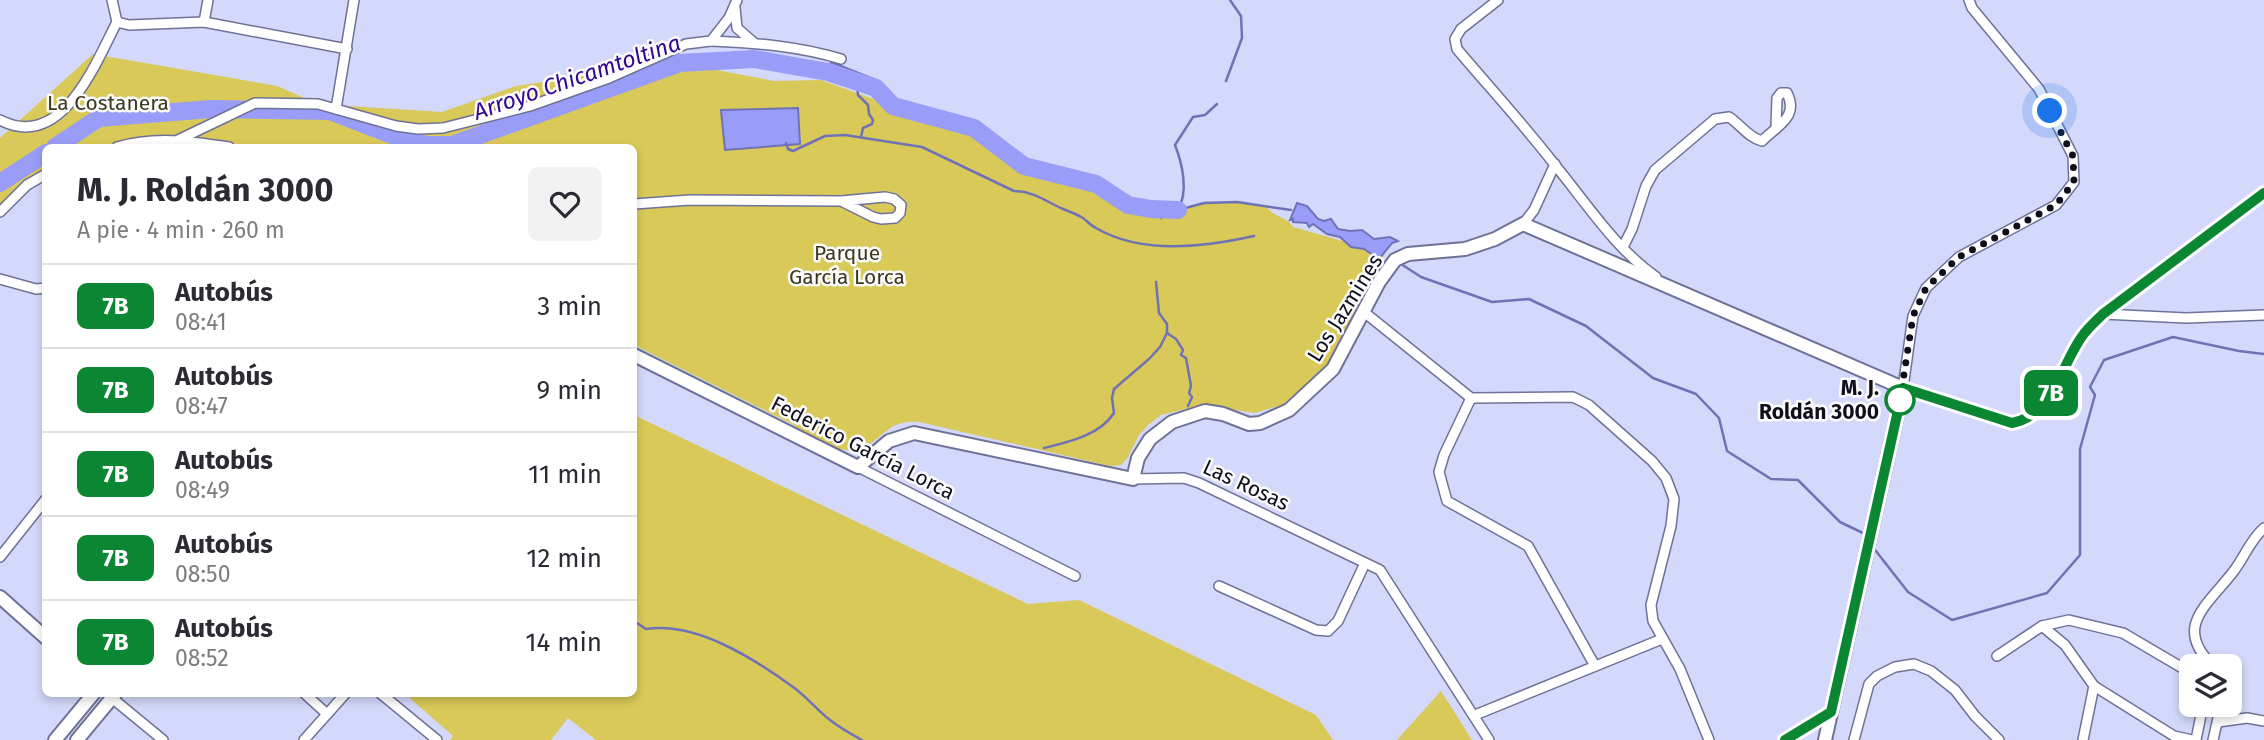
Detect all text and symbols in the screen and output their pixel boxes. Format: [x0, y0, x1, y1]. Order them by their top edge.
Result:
water label: Arroyo Chicamtoltina [469, 28, 684, 126]
park label: La Costanera [47, 90, 169, 116]
your location [2032, 93, 2067, 128]
button: heart [528, 167, 602, 241]
text: M. J. Roldán 3000 [77, 170, 333, 210]
text: A pie · 4 min · 260 m [77, 216, 285, 244]
park label: Parque García Lorca [789, 240, 905, 290]
street label: Los Jazmines [1302, 249, 1388, 367]
text: Autobús [175, 277, 273, 308]
text: 3 min [537, 291, 602, 322]
text: 7B [102, 292, 129, 320]
text: 08:41 [175, 308, 227, 336]
text: Autobús [175, 361, 273, 392]
line badge: 7B [2020, 370, 2082, 416]
text: 9 min [537, 375, 602, 406]
place label: M. J. Roldán 3000 [1759, 375, 1879, 425]
text: 7B [102, 376, 129, 404]
text: 7B [2038, 379, 2064, 407]
marker: M. J. Roldán 3000 [1885, 385, 1915, 415]
street label: Federico García Lorca [767, 390, 959, 506]
text: 08:47 [175, 392, 228, 420]
text: Autobús [175, 445, 273, 476]
street label: Las Rosas [1199, 454, 1293, 516]
text: 11 min [528, 459, 602, 490]
text: 7B [102, 460, 129, 488]
text: 08:49 [175, 476, 230, 504]
text: Autobús [175, 529, 273, 560]
text: 12 min [526, 543, 602, 574]
text: 7B [102, 544, 129, 572]
text: 08:50 [175, 560, 230, 588]
text: Autobús [175, 613, 273, 644]
text: 14 min [525, 627, 602, 658]
text: 7B [102, 628, 129, 656]
text: 08:52 [175, 644, 229, 672]
map controls [2179, 654, 2242, 717]
button: layers [2179, 654, 2242, 717]

